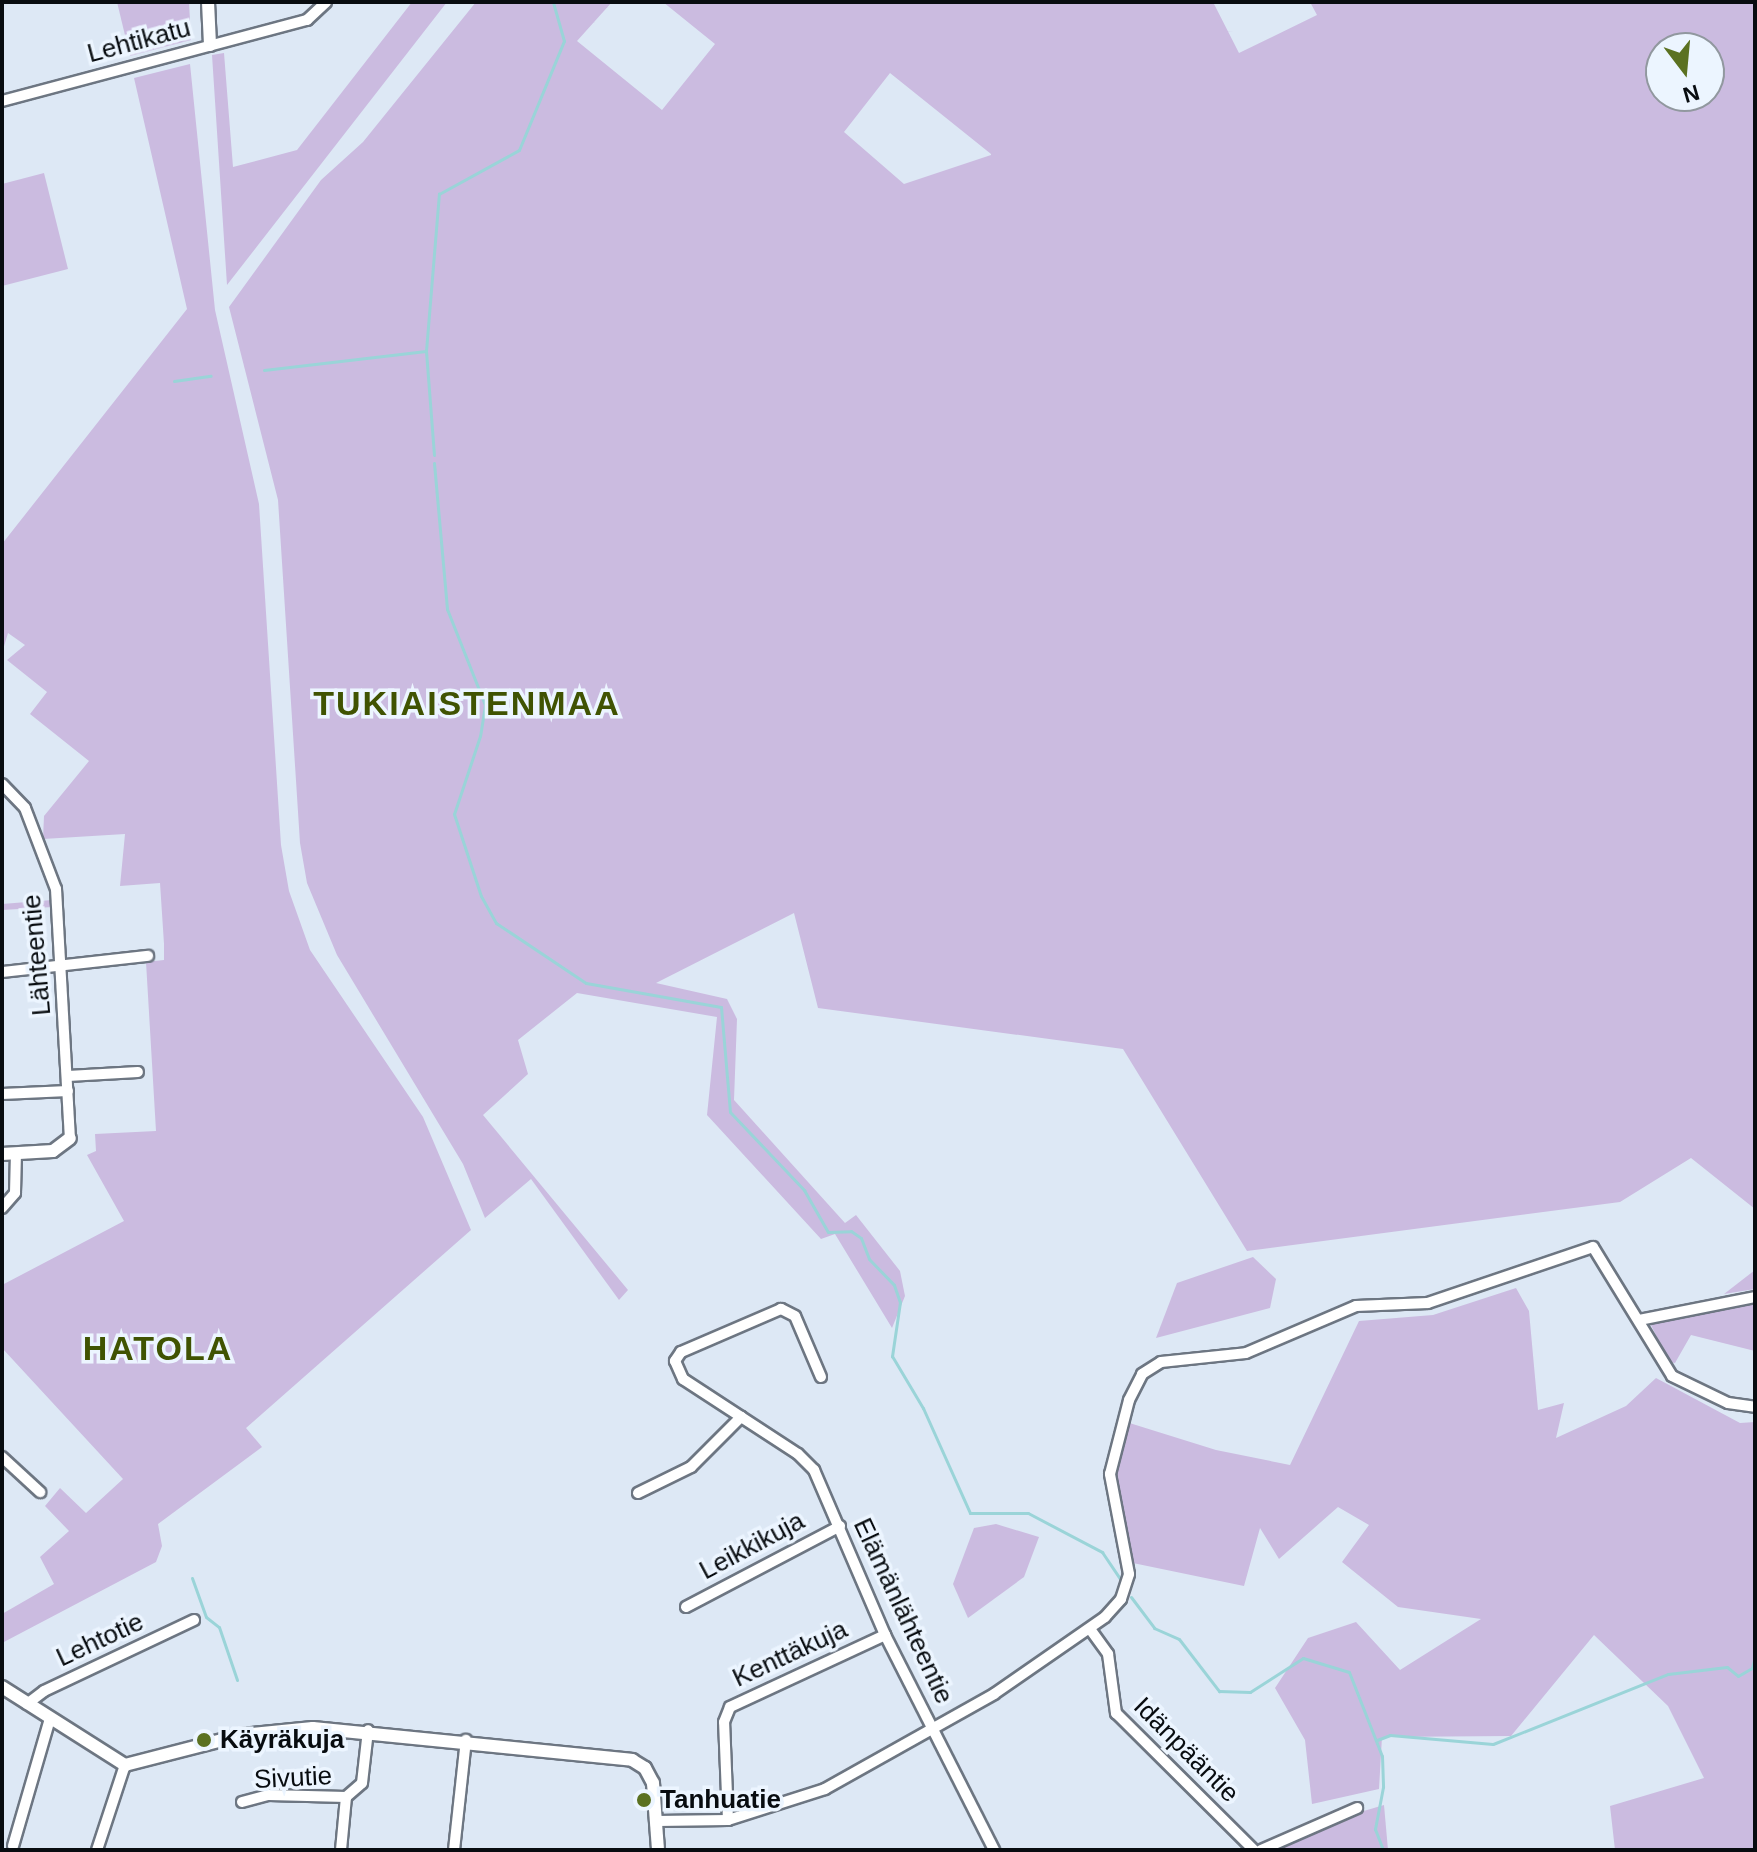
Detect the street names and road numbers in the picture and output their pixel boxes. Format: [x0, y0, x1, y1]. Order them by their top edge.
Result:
street label: Lehtikatu [84, 12, 194, 70]
street label: Lähteentie [16, 893, 58, 1017]
street label: Leikkikuja [694, 1505, 810, 1587]
street label: Elämänlähteentie [846, 1513, 960, 1709]
street label: Lehtotie [51, 1606, 149, 1674]
street label: Kenttäkuja [728, 1614, 852, 1694]
street label: Idänpääntie [1127, 1691, 1245, 1809]
street label: Sivutie [253, 1760, 333, 1796]

